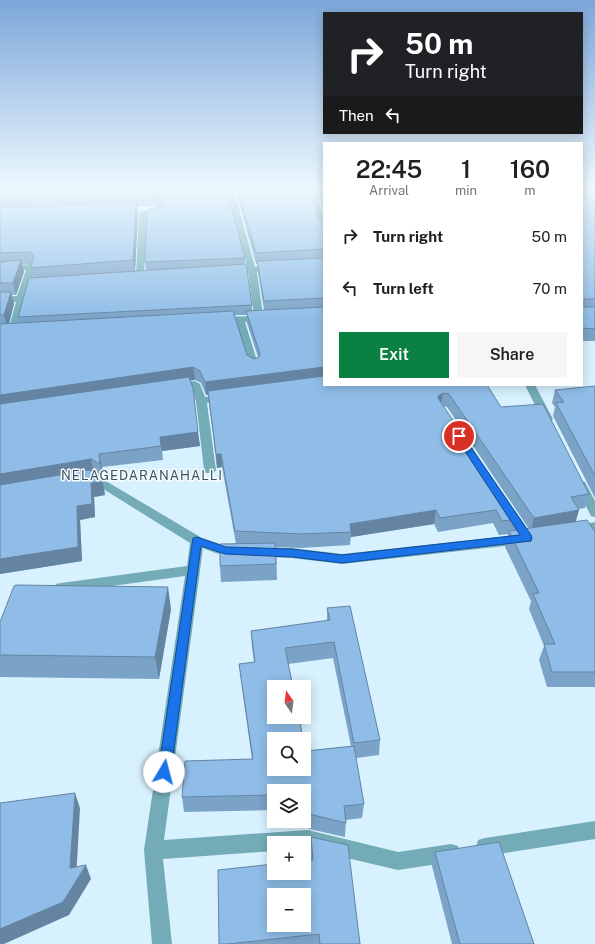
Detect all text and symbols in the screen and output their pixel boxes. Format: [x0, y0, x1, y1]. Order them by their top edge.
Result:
text: 50 m [405, 27, 473, 60]
icon: right [339, 28, 391, 80]
text: Turn right [405, 61, 487, 82]
icon: left [382, 104, 404, 126]
text: Then [339, 107, 374, 124]
text: 22:45 [356, 155, 422, 183]
text: 1 [461, 155, 471, 183]
text: 160 [510, 155, 550, 183]
text: Arrival [369, 183, 409, 198]
text: min [455, 183, 477, 198]
text: m [524, 183, 536, 198]
icon: right [339, 225, 361, 247]
text: Turn right [373, 228, 443, 245]
text: 50 m [532, 228, 567, 245]
icon: left [339, 277, 361, 299]
text: Turn left [373, 280, 434, 297]
text: 70 m [532, 280, 567, 297]
button: Exit [339, 332, 449, 378]
button: Share [457, 332, 567, 378]
pin [442, 419, 476, 453]
icon: arrive [448, 425, 470, 447]
district label: NELAGEDARANAHALLI [61, 468, 223, 483]
north arrow [267, 680, 311, 724]
map controls [267, 680, 311, 932]
button: search [267, 732, 311, 776]
position arrow [143, 751, 185, 793]
button: layers [267, 784, 311, 828]
button: + [267, 836, 311, 880]
button: − [267, 888, 311, 932]

